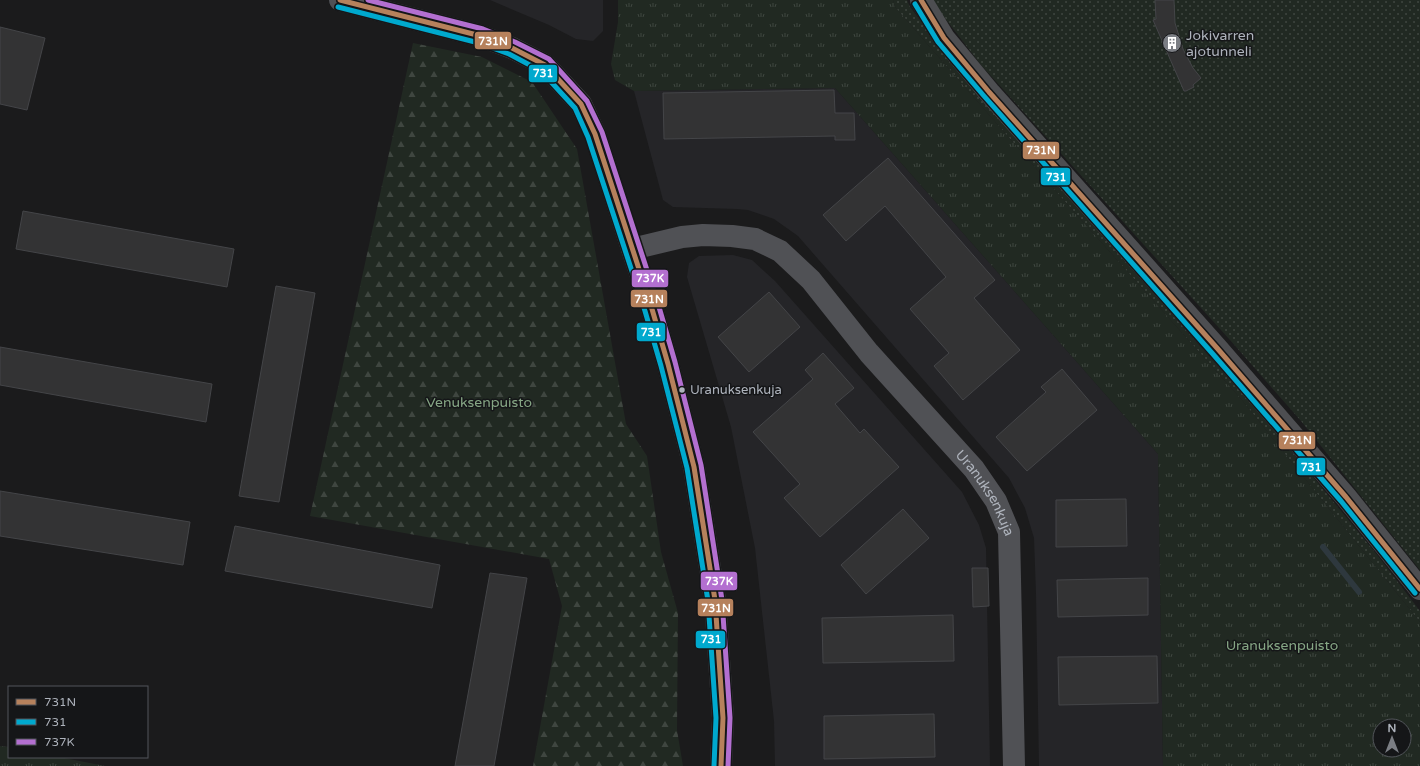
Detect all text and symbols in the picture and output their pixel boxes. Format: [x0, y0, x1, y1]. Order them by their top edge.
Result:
place label: Jokivarren ajotunneli [1186, 27, 1254, 60]
line badge: 731N [474, 31, 512, 50]
building icon: Jokivarren ajotunneli [1161, 32, 1183, 54]
text: 731N [478, 35, 508, 48]
line badge: 731 [528, 64, 558, 83]
text: 731 [533, 67, 553, 80]
line badge: 731N [1022, 141, 1060, 160]
text: 731N [1026, 144, 1056, 157]
line badge: 731 [1040, 167, 1071, 186]
text: 731 [1046, 171, 1066, 184]
line badge: 737K [631, 269, 669, 288]
text: 737K [636, 272, 665, 285]
line badge: 731N [630, 289, 668, 308]
text: 731N [634, 293, 664, 306]
line badge: 731 [636, 322, 666, 342]
text: 731 [641, 326, 661, 339]
place label: Uranuksenkuja [690, 382, 782, 398]
marker: Uranuksenkuja [677, 385, 687, 395]
park label: Venuksenpuisto [426, 394, 532, 411]
line badge: 731N [1278, 431, 1316, 450]
text: 731N [1282, 434, 1312, 447]
street label: Uranuksenkuja [952, 446, 1018, 538]
line badge: 731 [1296, 457, 1326, 476]
text: 731 [1301, 461, 1321, 474]
line badge: 737K [700, 571, 738, 591]
text: 737K [705, 575, 734, 588]
line badge: 731N [697, 598, 734, 617]
text: 731N [701, 602, 731, 615]
line badge: 731 [695, 630, 726, 649]
text: 731 [701, 633, 721, 646]
park label: Uranuksenpuisto [1226, 637, 1338, 654]
legend [8, 686, 148, 758]
text: 731N [44, 695, 76, 709]
text: 731 [44, 715, 67, 729]
north arrow [1372, 718, 1412, 758]
text: N [1388, 722, 1396, 735]
text: 737K [44, 735, 75, 749]

